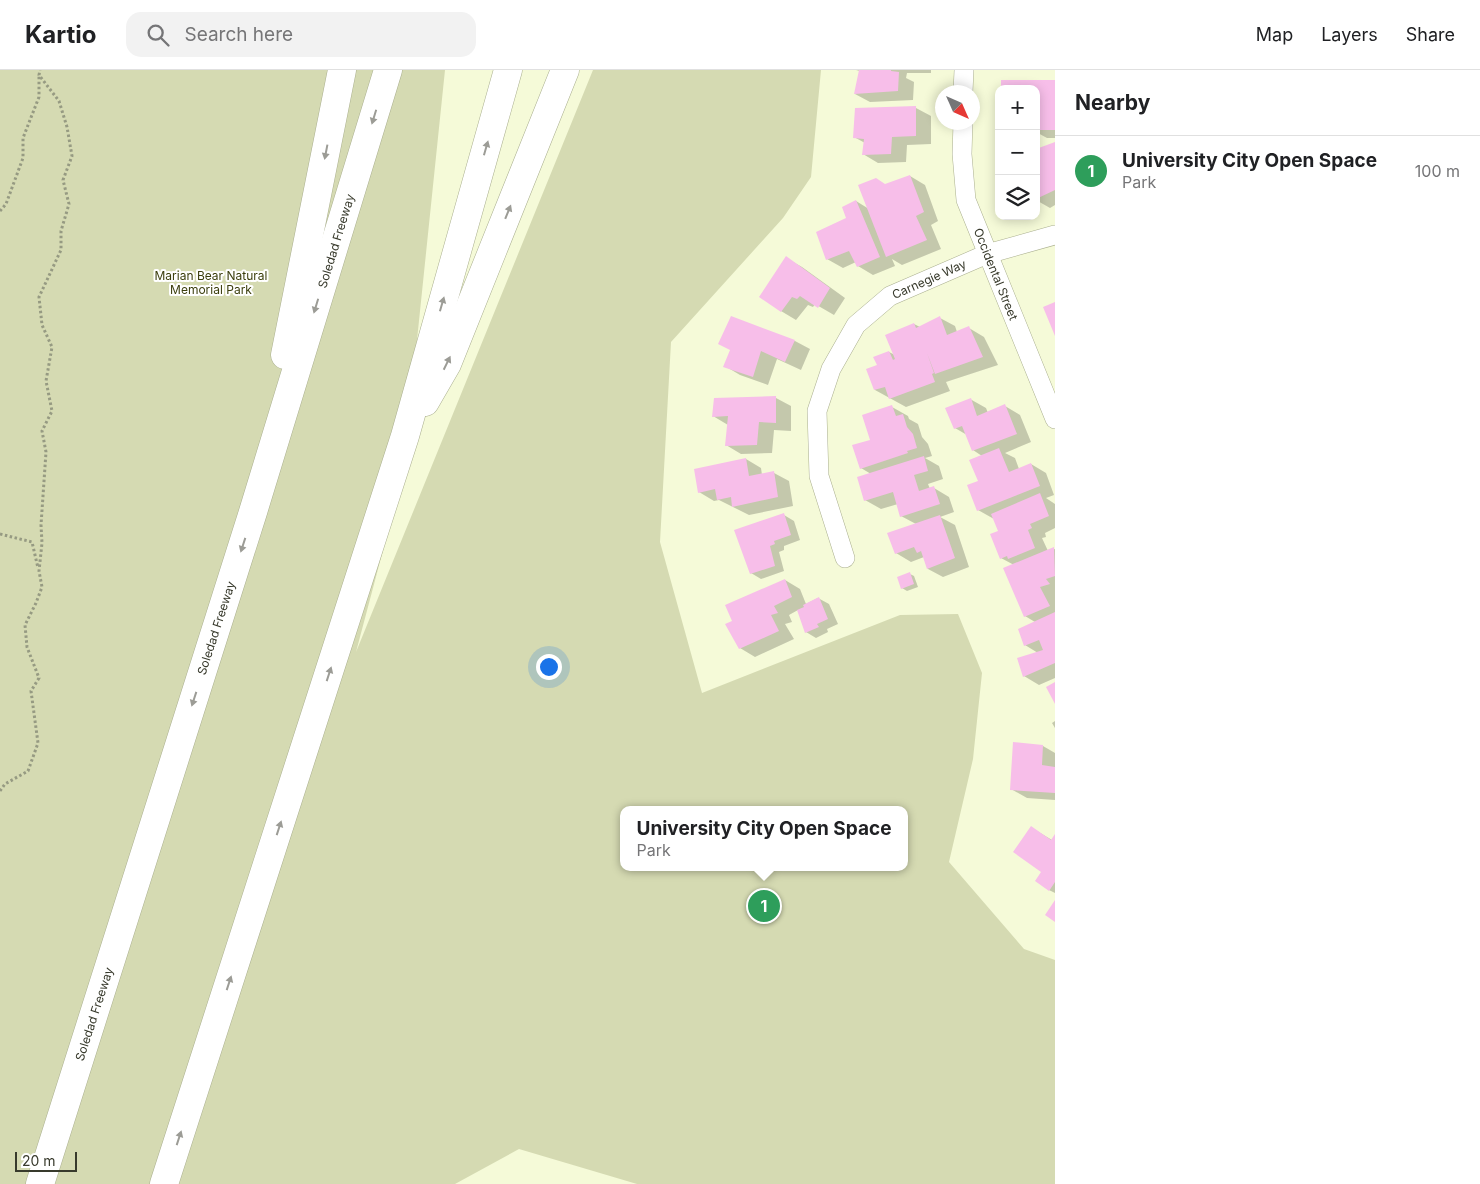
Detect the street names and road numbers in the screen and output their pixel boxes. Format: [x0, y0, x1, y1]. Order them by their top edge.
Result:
street label: Soledad Freeway [315, 192, 358, 290]
street label: Occidental Street [971, 226, 1021, 322]
street label: Carnegie Way [890, 256, 969, 302]
street label: Soledad Freeway [194, 579, 238, 677]
street label: Soledad Freeway [72, 965, 116, 1063]

